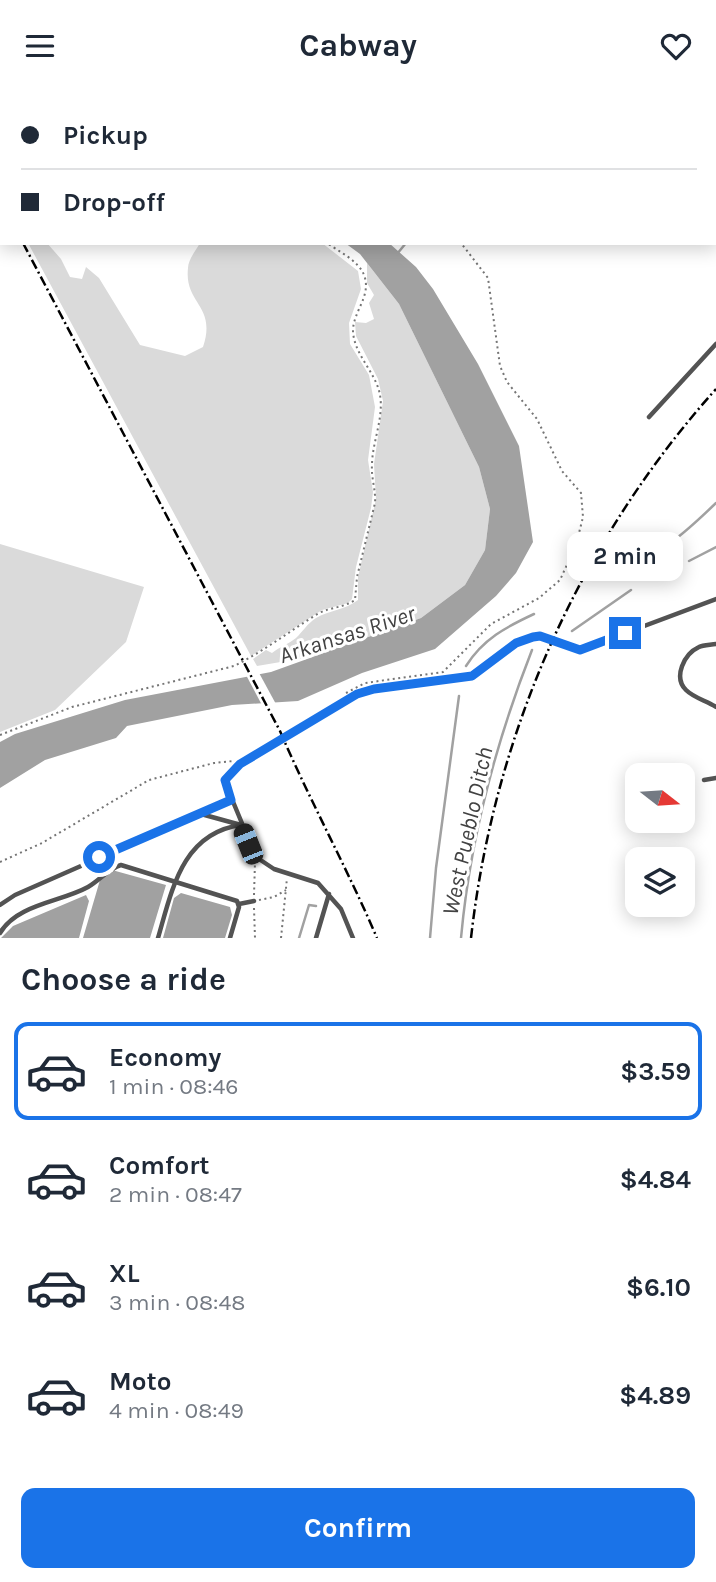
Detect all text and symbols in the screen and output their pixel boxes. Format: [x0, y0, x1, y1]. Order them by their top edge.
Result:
icon: menu [21, 27, 59, 65]
text: Cabway [299, 27, 417, 64]
icon: heart [657, 27, 695, 65]
text: Pickup [63, 120, 148, 151]
text: Drop-off [63, 187, 165, 218]
callout: 2 min [567, 531, 683, 581]
text: 2 min [593, 543, 657, 570]
water label: Arkansas River [276, 599, 420, 669]
route end [609, 617, 641, 649]
water label: West Pueblo Ditch [436, 744, 499, 918]
north arrow [625, 763, 695, 833]
map controls [625, 763, 695, 917]
car [231, 821, 266, 867]
route start [83, 841, 115, 873]
button: layers [625, 847, 695, 917]
text: Choose a ride [21, 961, 226, 998]
icon: car [25, 1040, 88, 1103]
text: Economy [109, 1042, 221, 1073]
text: $3.59 [620, 1056, 691, 1087]
text: 1 min · 08:46 [109, 1073, 238, 1100]
icon: car [25, 1148, 88, 1211]
text: Comfort [109, 1150, 210, 1181]
text: $4.84 [620, 1164, 691, 1195]
text: 2 min · 08:47 [109, 1181, 242, 1208]
icon: car [25, 1256, 88, 1319]
text: XL [109, 1258, 140, 1289]
text: $6.10 [626, 1272, 691, 1303]
text: 3 min · 08:48 [109, 1289, 245, 1316]
icon: car [25, 1364, 88, 1427]
text: Moto [109, 1366, 171, 1397]
text: $4.89 [619, 1380, 691, 1411]
text: 4 min · 08:49 [109, 1397, 244, 1424]
button: Confirm [21, 1488, 695, 1568]

